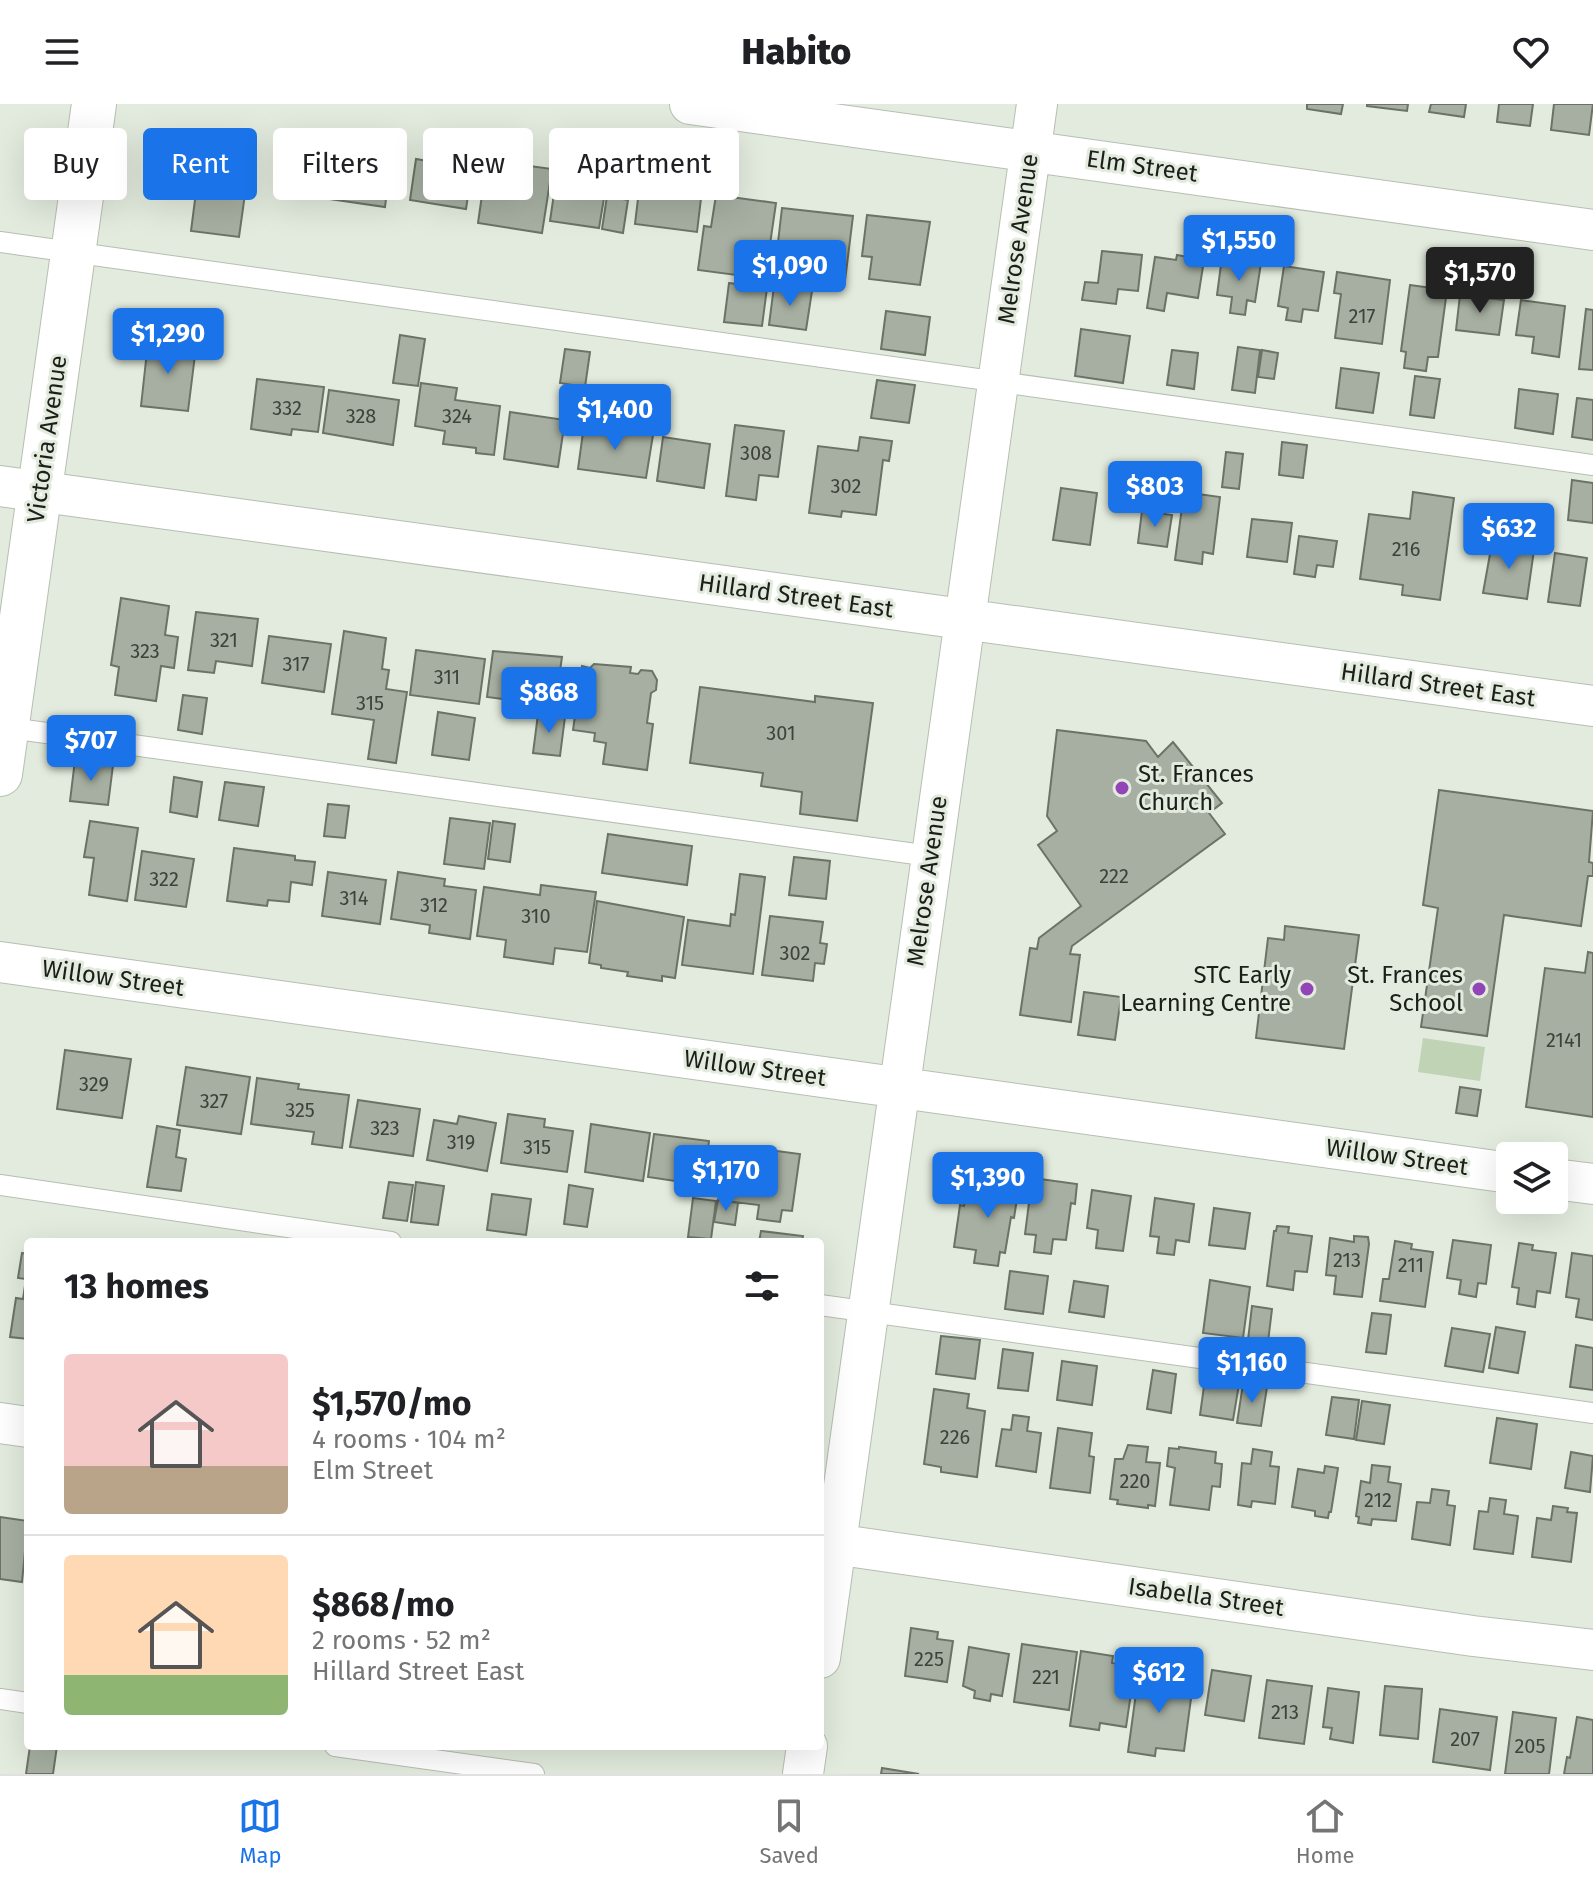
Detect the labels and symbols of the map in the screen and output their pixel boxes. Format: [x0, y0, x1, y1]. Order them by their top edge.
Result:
street label: Elm Street [1085, 144, 1200, 188]
street label: Melrose Avenue [992, 152, 1044, 326]
pin: $1,550 [1174, 215, 1304, 283]
pin: $1,090 [725, 240, 855, 308]
pin: $1,570 [1415, 247, 1545, 315]
house number: 217 [1349, 304, 1376, 328]
pin: $1,290 [103, 308, 233, 376]
street label: Victoria Avenue [21, 353, 73, 525]
pin: $1,400 [550, 384, 680, 452]
house number: 332 [272, 396, 302, 420]
house number: 328 [346, 404, 376, 428]
house number: 324 [442, 404, 472, 428]
house number: 308 [740, 441, 772, 465]
pin: $803 [1108, 461, 1202, 529]
house number: 302 [831, 474, 861, 498]
pin: $632 [1462, 503, 1556, 571]
house number: 216 [1392, 537, 1420, 561]
street label: Hillard Street East [697, 568, 895, 624]
house number: 321 [210, 628, 238, 652]
house number: 323 [130, 639, 160, 663]
house number: 317 [282, 652, 310, 676]
street label: Hillard Street East [1339, 657, 1537, 713]
house number: 311 [434, 665, 460, 689]
pin: $868 [502, 667, 596, 735]
house number: 315 [356, 691, 384, 715]
pin: $707 [44, 715, 138, 783]
house number: 301 [766, 721, 796, 745]
place label: St. Frances Church [1138, 760, 1254, 816]
marker: St. Frances Church [1113, 779, 1131, 797]
street label: Melrose Avenue [901, 794, 953, 968]
house number: 222 [1099, 864, 1129, 888]
house number: 322 [149, 867, 179, 891]
house number: 314 [340, 886, 369, 910]
house number: 312 [420, 893, 448, 917]
house number: 310 [521, 904, 551, 928]
house number: 302 [780, 941, 810, 965]
street label: Willow Street [40, 954, 186, 1002]
place label: STC Early Learning Centre [1120, 961, 1291, 1017]
place label: St. Frances School [1347, 961, 1463, 1017]
marker: STC Early Learning Centre [1298, 980, 1316, 998]
marker: St. Frances School [1470, 980, 1488, 998]
house number: 2141 [1546, 1028, 1582, 1052]
street label: Willow Street [682, 1044, 828, 1092]
house number: 329 [79, 1072, 109, 1096]
house number: 327 [200, 1089, 228, 1113]
house number: 325 [285, 1098, 315, 1122]
house number: 323 [370, 1116, 400, 1140]
house number: 319 [447, 1130, 475, 1154]
street label: Willow Street [1324, 1133, 1470, 1181]
house number: 315 [523, 1135, 551, 1159]
pin: $1,170 [661, 1145, 791, 1213]
pin: $1,390 [923, 1152, 1053, 1220]
house number: 213 [1333, 1248, 1361, 1272]
house number: 211 [1398, 1253, 1424, 1277]
pin: $1,160 [1187, 1337, 1317, 1405]
house number: 226 [940, 1425, 970, 1449]
house number: 220 [1120, 1469, 1150, 1493]
house number: 212 [1364, 1488, 1392, 1512]
street label: Isabella Street [1126, 1572, 1286, 1622]
house number: 225 [914, 1647, 944, 1671]
pin: $612 [1112, 1647, 1206, 1715]
house number: 221 [1032, 1665, 1060, 1689]
house number: 213 [1271, 1700, 1299, 1724]
house number: 207 [1450, 1727, 1480, 1751]
house number: 205 [1514, 1734, 1546, 1758]

